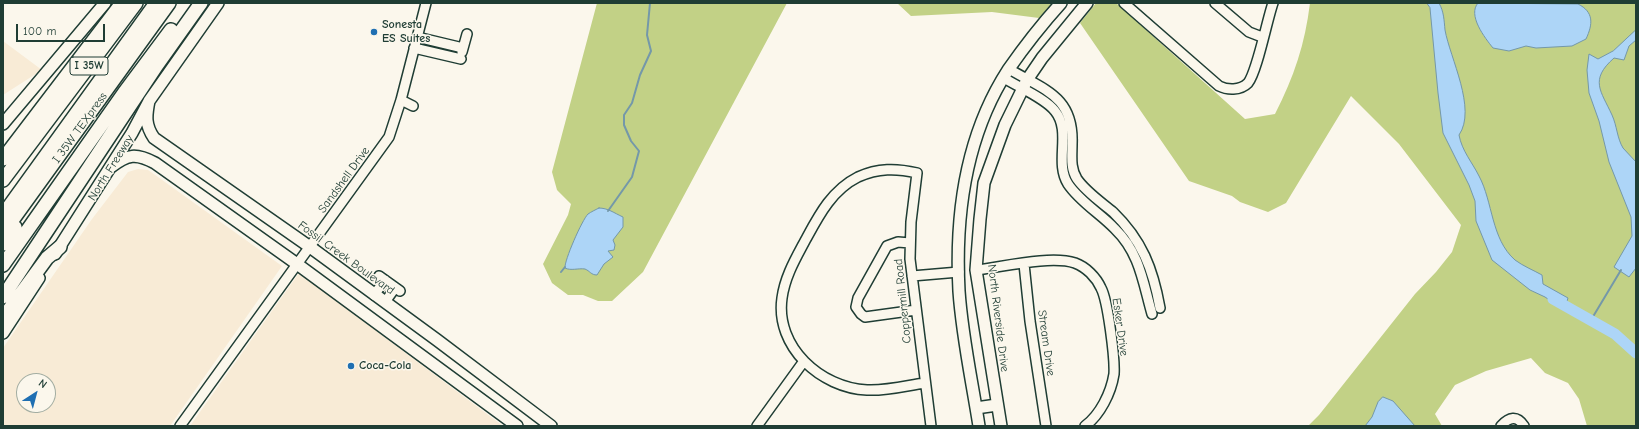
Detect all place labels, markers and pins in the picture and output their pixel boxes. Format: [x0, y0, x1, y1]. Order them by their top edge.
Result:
place label: Sonesta ES Suites [382, 18, 430, 46]
marker: Sonesta ES Suites [369, 27, 379, 37]
place label: Coca-Cola [359, 359, 411, 373]
marker: Coca-Cola [346, 361, 356, 371]

